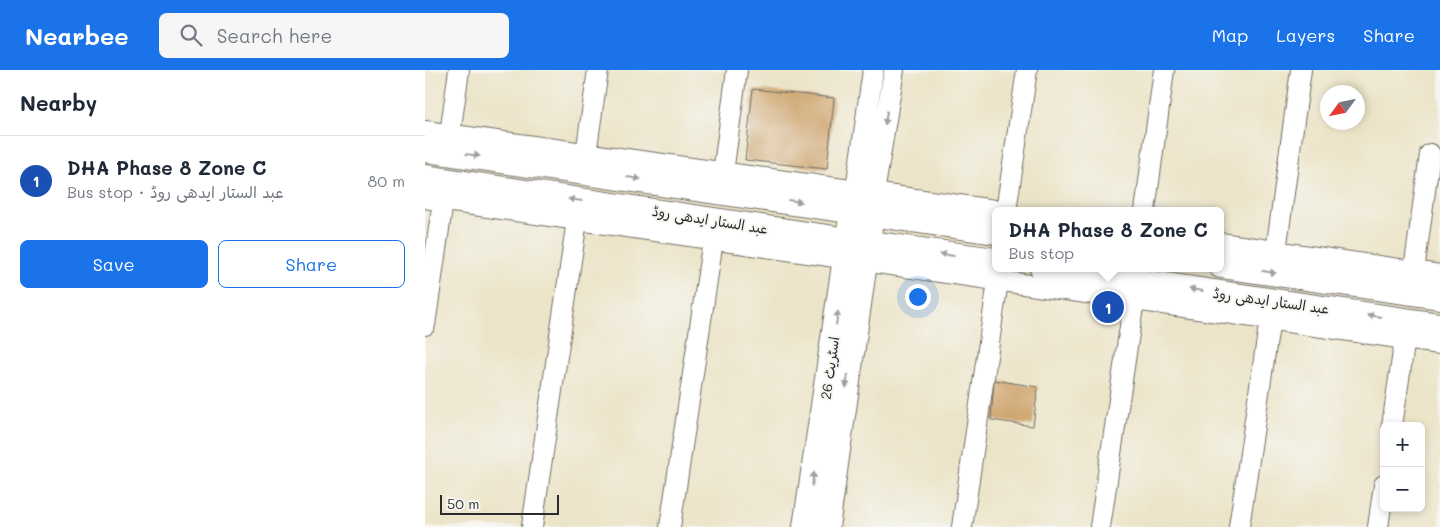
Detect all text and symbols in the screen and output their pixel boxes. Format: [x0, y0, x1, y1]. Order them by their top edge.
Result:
search box [159, 13, 509, 58]
text: Nearbee [25, 20, 129, 51]
icon: search [177, 21, 205, 49]
text: Search here [217, 23, 332, 48]
text: Map [1212, 23, 1248, 47]
text: Layers [1276, 23, 1335, 47]
text: Share [1363, 23, 1415, 47]
north arrow [1320, 85, 1365, 130]
text: Nearby [20, 89, 97, 116]
one-way arrow [882, 111, 890, 127]
one-way arrow [466, 152, 482, 160]
text: DHA Phase 8 Zone C [67, 155, 266, 180]
text: 1 [32, 170, 40, 191]
text: 80 m [368, 170, 405, 191]
one-way arrow [626, 175, 642, 183]
text: Bus stop · عبد الستار ایدھی روڈ [67, 181, 284, 202]
one-way arrow [567, 196, 583, 204]
one-way arrow [787, 197, 803, 205]
street label: عبد الستار ایدھی روڈ [651, 201, 769, 238]
popup [992, 207, 1224, 272]
text: DHA Phase 8 Zone C [1008, 217, 1208, 242]
button: Save [20, 240, 208, 288]
button: Share [218, 240, 405, 288]
text: Bus stop [1008, 242, 1074, 263]
one-way arrow [939, 251, 955, 259]
one-way arrow [1261, 268, 1277, 276]
street label: عبد الستار ایدھی روڈ [1212, 283, 1330, 318]
your location [905, 284, 931, 310]
one-way arrow [1188, 286, 1204, 294]
pin: 1 [1092, 288, 1124, 326]
one-way arrow [833, 310, 841, 326]
one-way arrow [1366, 312, 1382, 320]
street label: اسٹریٹ 26 [816, 335, 843, 401]
one-way arrow [843, 374, 851, 390]
map controls [1380, 422, 1425, 512]
button: + [1380, 422, 1425, 467]
button: − [1380, 467, 1425, 512]
one-way arrow [810, 470, 818, 486]
scale bar [440, 492, 559, 515]
text: 50 m [447, 494, 479, 513]

